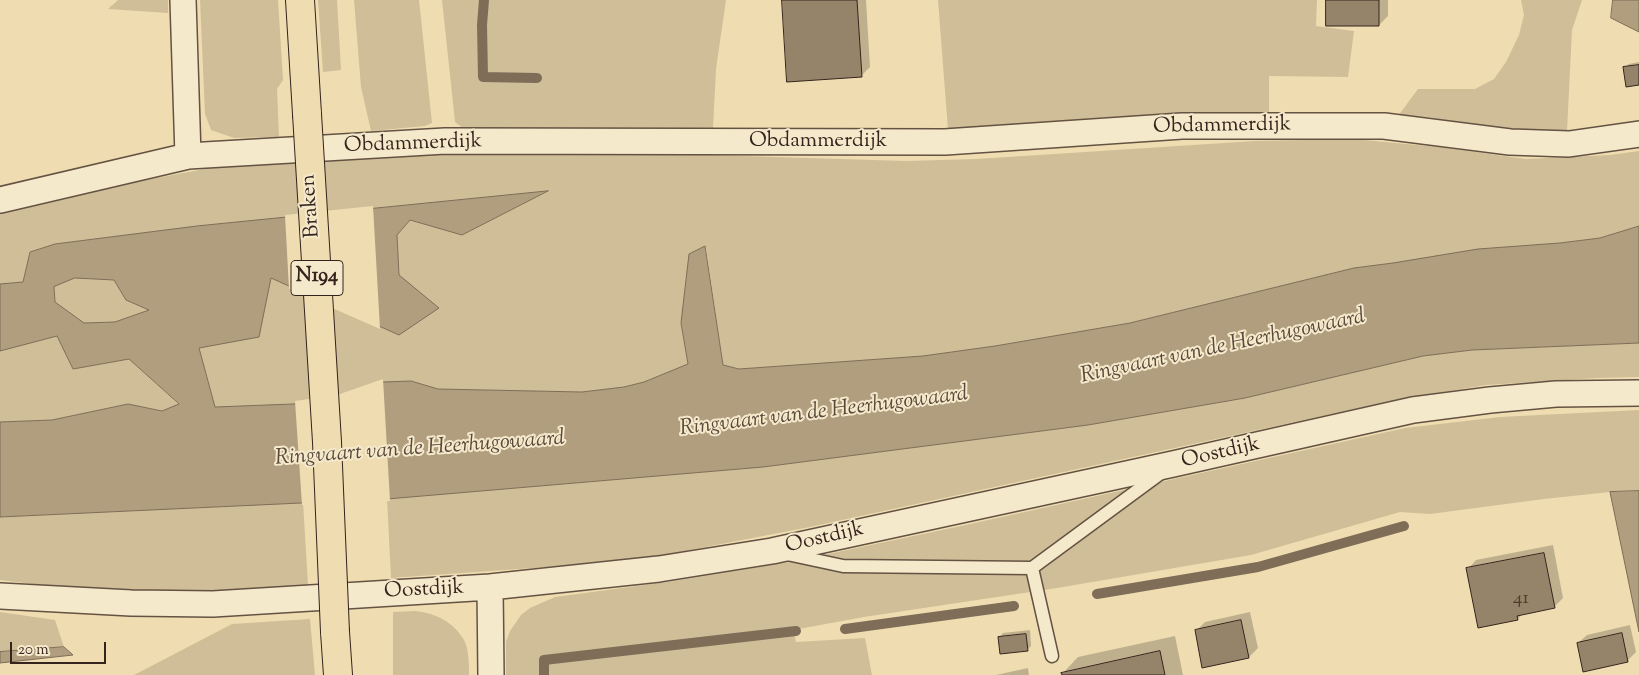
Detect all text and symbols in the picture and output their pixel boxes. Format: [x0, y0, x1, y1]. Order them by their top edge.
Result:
street label: Obdammerdijk [1153, 113, 1291, 141]
street label: Obdammerdijk [749, 129, 887, 155]
street label: Obdammerdijk [344, 130, 482, 160]
street label: Braken [297, 173, 327, 239]
road number: N194 [291, 260, 343, 296]
water label: Ringvaart van de Heerhugowaard [1078, 305, 1368, 391]
water label: Ringvaart van de Heerhugowaard [678, 382, 970, 444]
water label: Ringvaart van de Heerhugowaard [274, 427, 566, 473]
street label: Oostdijk [1179, 433, 1263, 475]
street label: Oostdijk [783, 518, 867, 560]
street label: Oostdijk [383, 576, 465, 606]
house number: 41 [1513, 589, 1529, 611]
scale bar [12, 632, 109, 664]
text: 20 m [18, 640, 49, 661]

